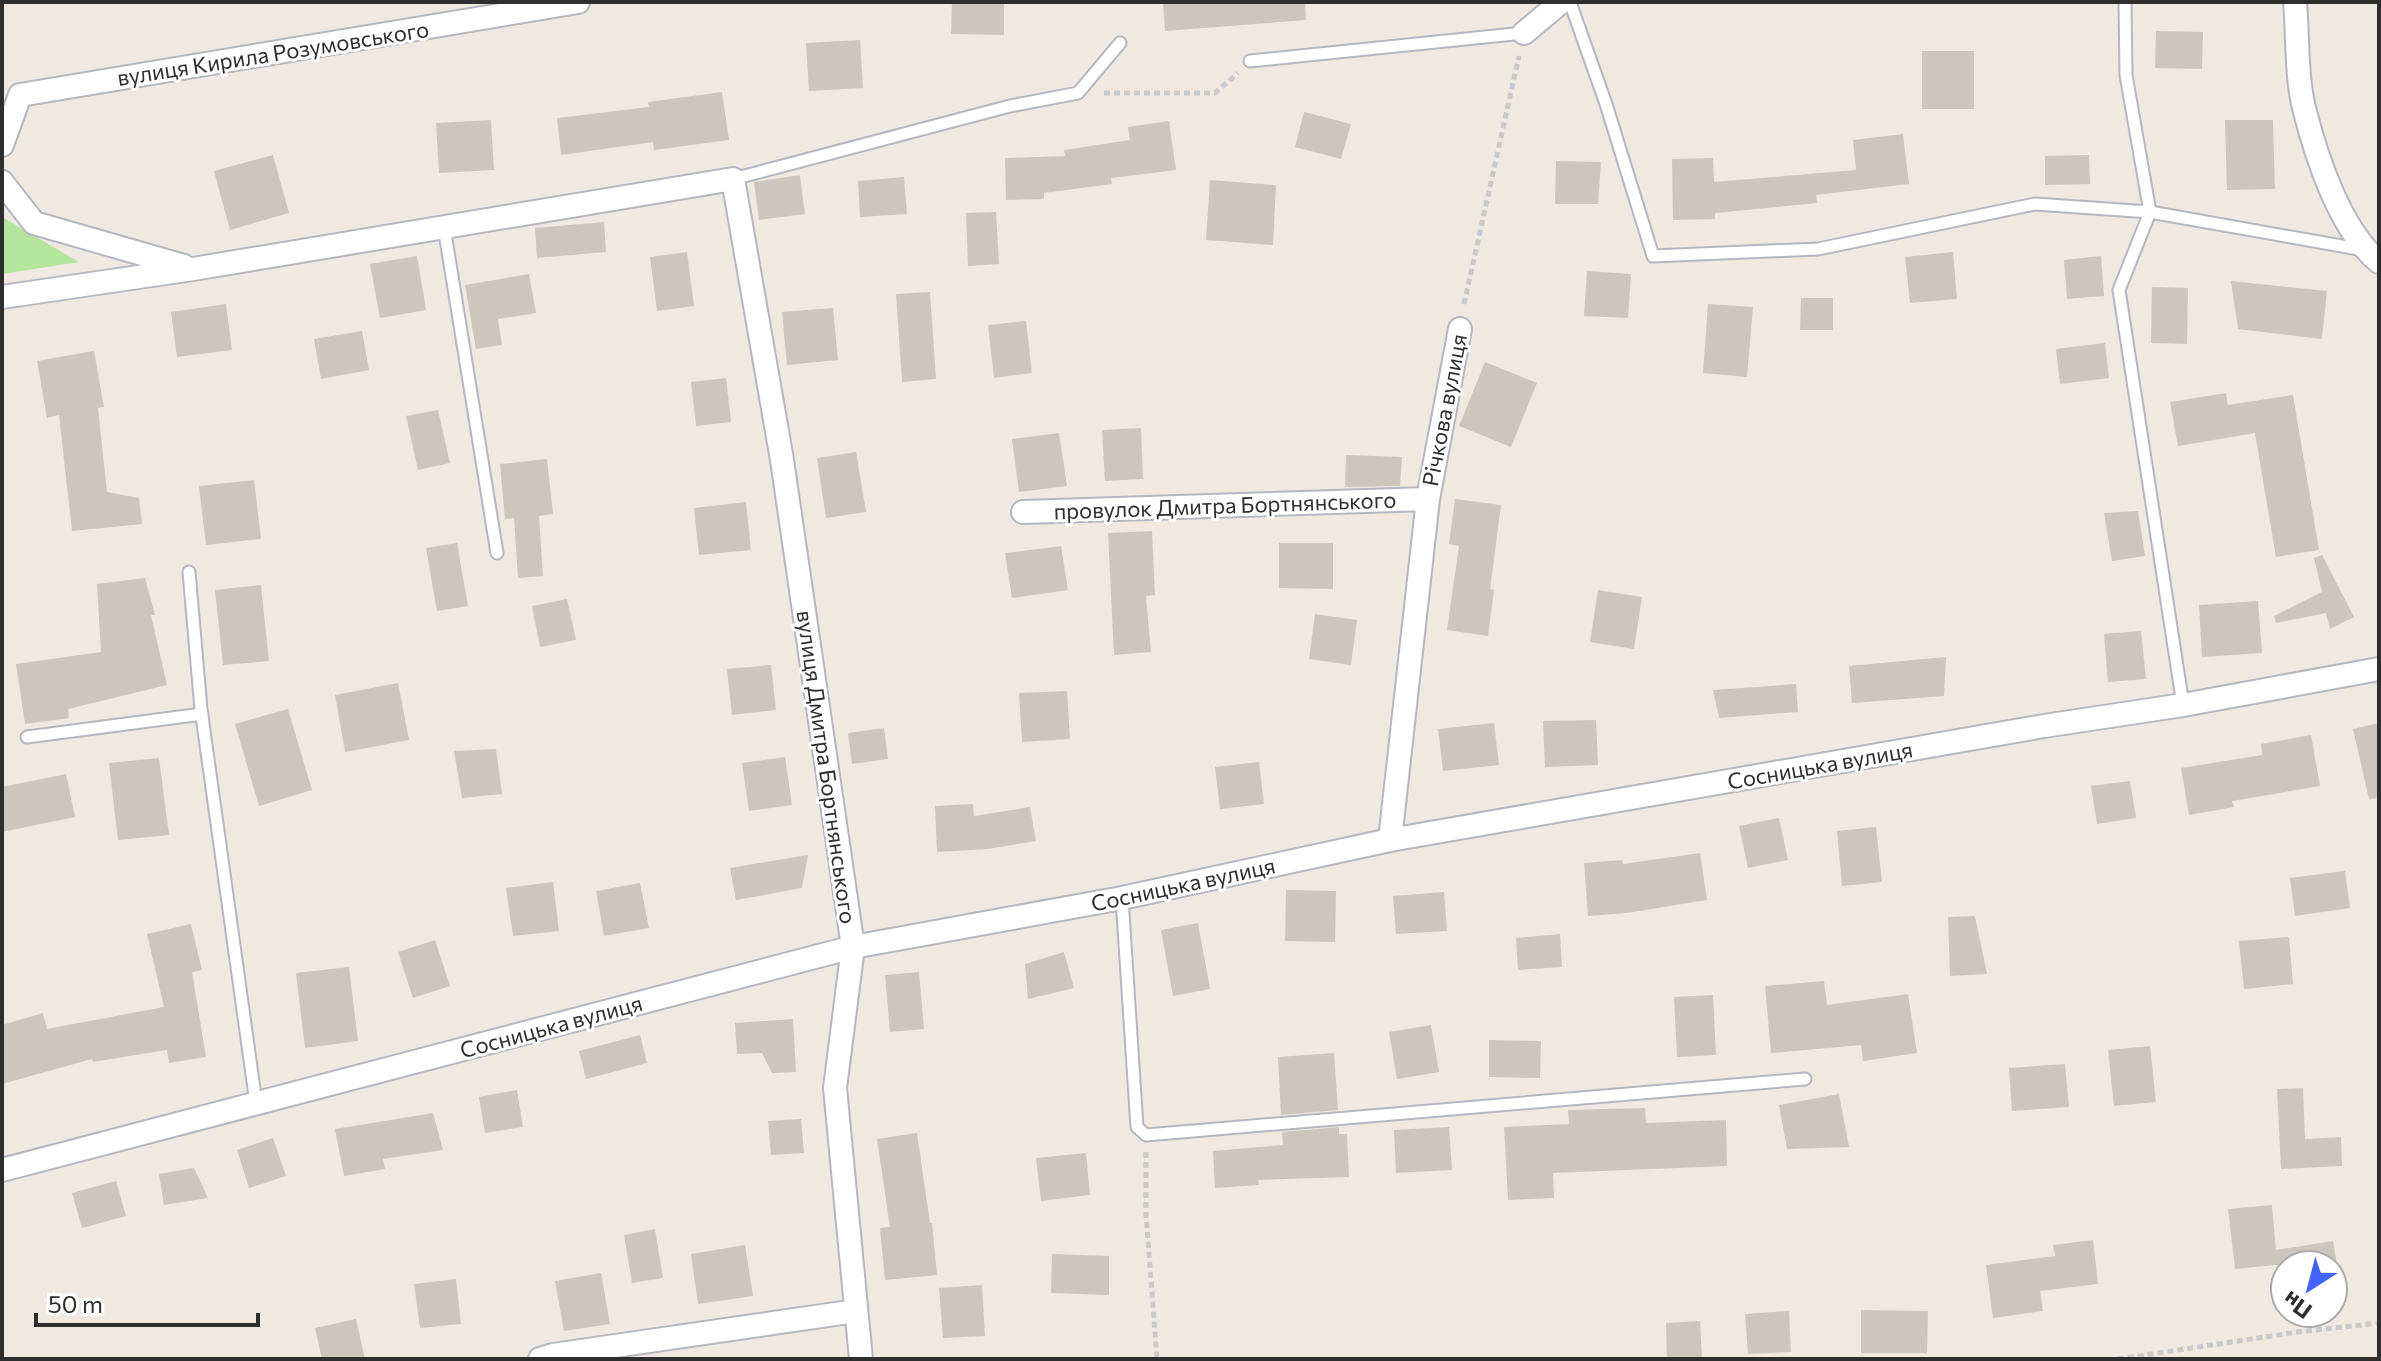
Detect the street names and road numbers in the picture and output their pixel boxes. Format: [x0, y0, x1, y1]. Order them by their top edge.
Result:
street label: вулиця Кирила Розумовського [115, 15, 431, 91]
street label: Річкова вулиця [1416, 331, 1472, 489]
street label: провулок Дмитра Бортнянського [1053, 486, 1397, 524]
street label: вулиця Дмитра Бортнянського [792, 608, 862, 926]
street label: Сосницька вулиця [1725, 735, 1915, 795]
street label: Сосницька вулиця [1088, 851, 1278, 917]
street label: Сосницька вулиця [457, 989, 645, 1063]

